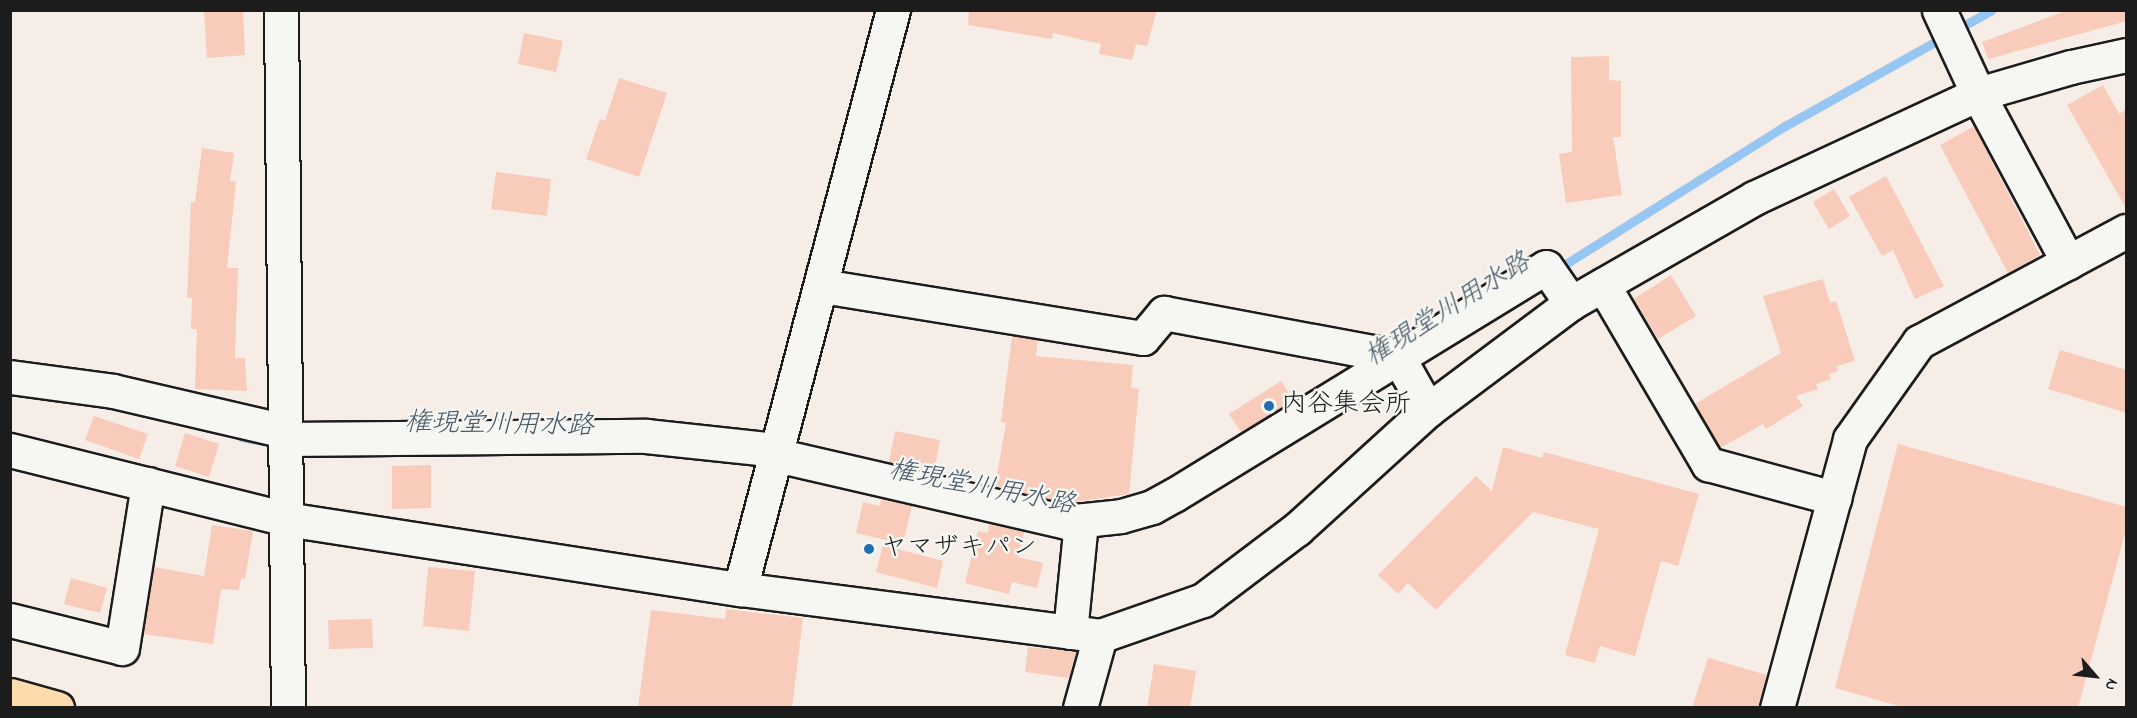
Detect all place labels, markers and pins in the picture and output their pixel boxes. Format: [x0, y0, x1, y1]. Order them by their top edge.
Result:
place label: 内谷集会所 [1281, 390, 1411, 422]
marker: 内谷集会所 [1262, 399, 1276, 413]
place label: ヤマザキパン [881, 533, 1037, 565]
marker: ヤマザキパン [862, 542, 876, 556]

